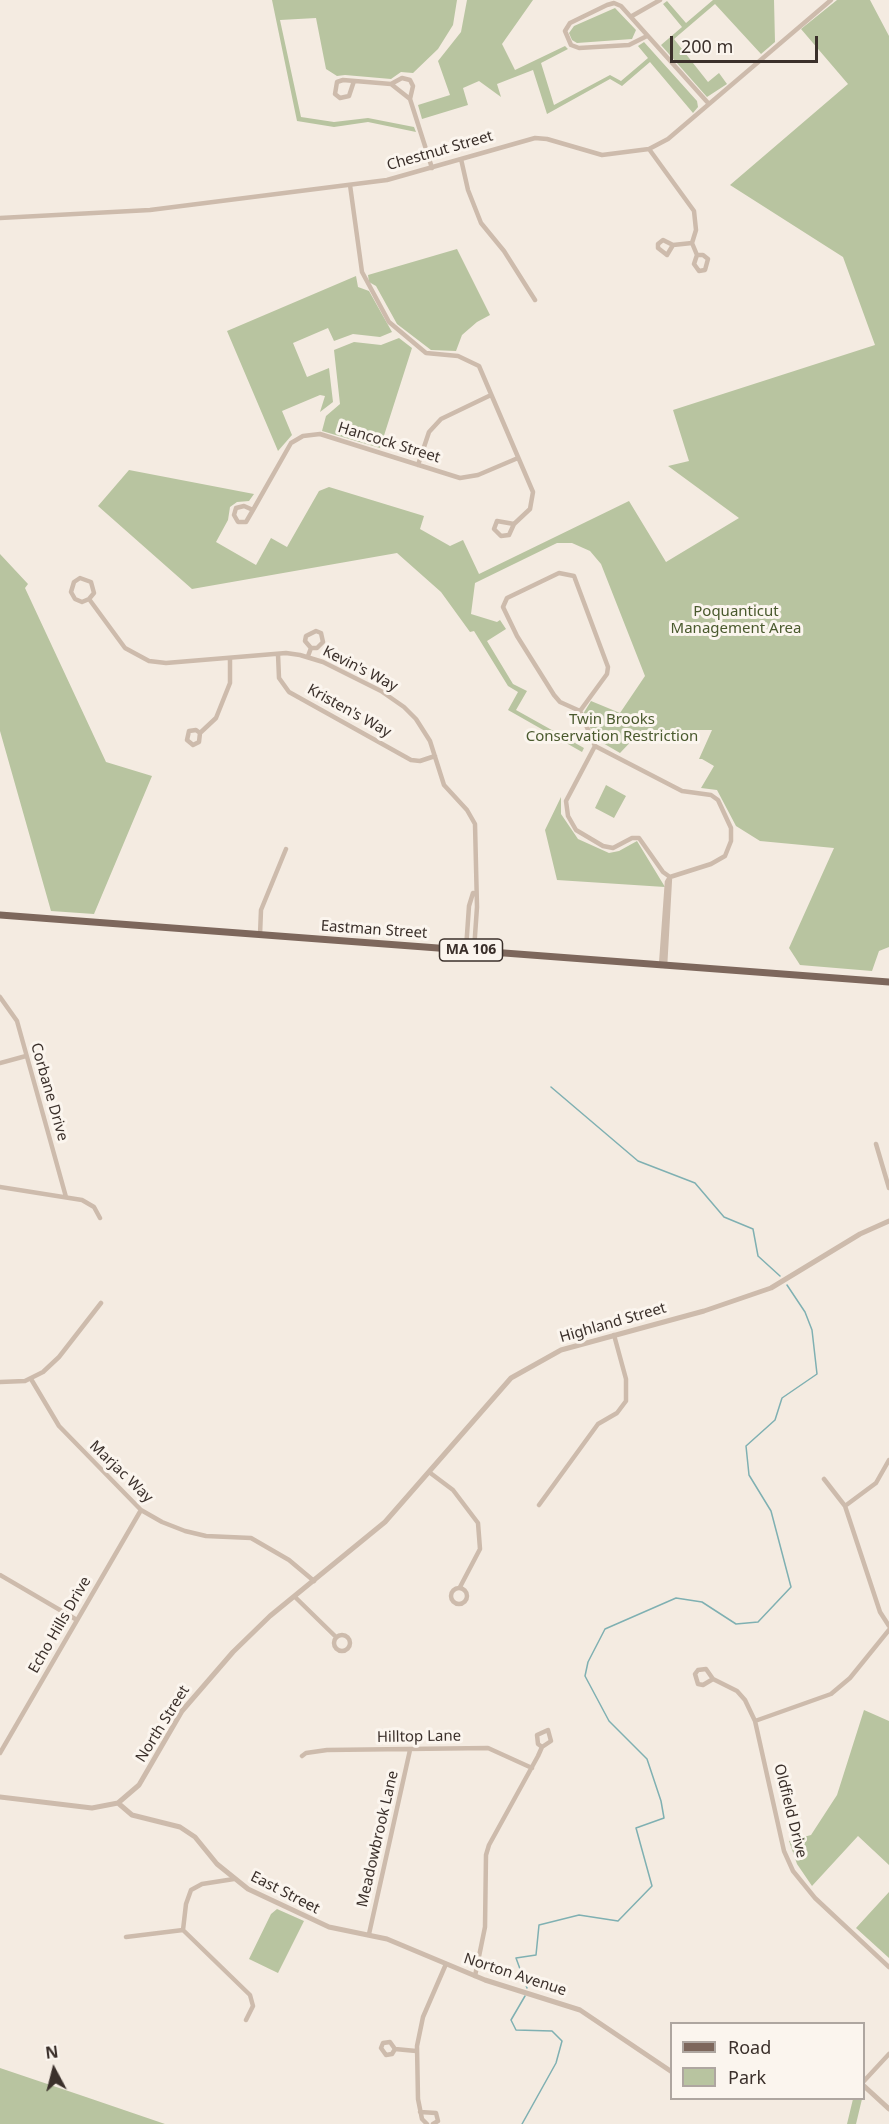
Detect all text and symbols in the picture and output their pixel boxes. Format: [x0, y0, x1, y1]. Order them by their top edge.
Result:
scale bar [673, 24, 822, 62]
text: 200 m [681, 34, 733, 58]
street label: Chestnut Street [385, 127, 495, 175]
street label: Hancock Street [336, 419, 442, 467]
park label: Poquanticut Management Area [671, 603, 801, 638]
street label: Kevin's Way [319, 642, 401, 696]
street label: Kristen's Way [304, 681, 394, 741]
park label: Twin Brooks Conservation Restriction [526, 711, 698, 746]
street label: Eastman Street [320, 917, 428, 943]
road number: MA 106 [440, 939, 502, 961]
street label: Corbane Drive [26, 1041, 72, 1143]
street label: Highland Street [558, 1299, 668, 1347]
street label: Marjac Way [86, 1437, 156, 1507]
street label: Echo Hills Drive [25, 1573, 95, 1677]
street label: North Street [132, 1682, 194, 1766]
street label: Hilltop Lane [377, 1727, 461, 1747]
street label: Oldfield Drive [770, 1762, 810, 1860]
street label: Meadowbrook Lane [354, 1769, 402, 1909]
street label: East Street [247, 1868, 323, 1918]
street label: Norton Avenue [461, 1950, 569, 2000]
legend [670, 2022, 865, 2100]
text: Road [728, 2035, 771, 2059]
north arrow [24, 2040, 84, 2100]
text: N [44, 2040, 60, 2064]
text: Park [728, 2065, 766, 2089]

